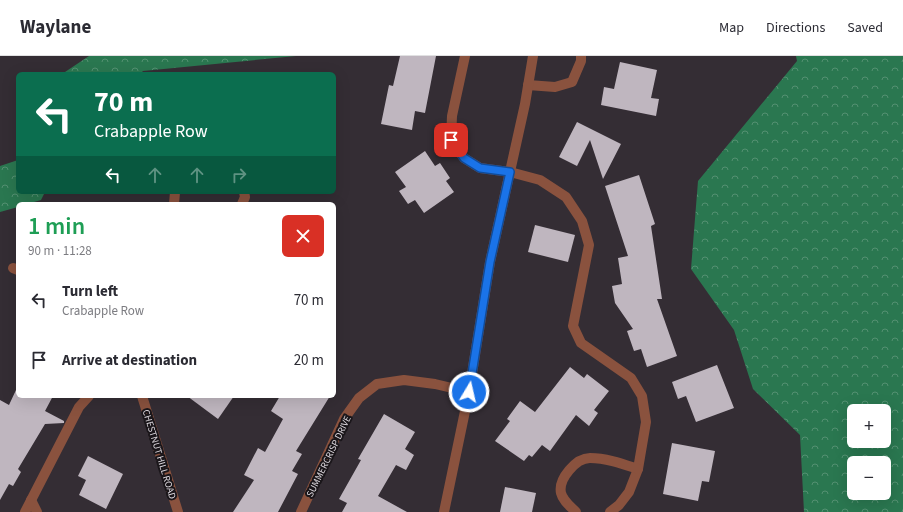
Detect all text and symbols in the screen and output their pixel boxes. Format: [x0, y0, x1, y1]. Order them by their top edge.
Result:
text: Waylane [20, 14, 91, 41]
text: Map [719, 18, 744, 38]
text: Directions [766, 18, 825, 38]
text: Saved [847, 18, 883, 38]
text: 70 m [94, 82, 153, 122]
icon: left [28, 88, 80, 140]
text: Crabapple Row [94, 119, 208, 144]
pin [434, 123, 468, 157]
icon: arrive [440, 129, 462, 151]
icon: left [102, 164, 124, 186]
icon: ahead [144, 164, 166, 186]
icon: ahead [186, 164, 208, 186]
icon: right [228, 164, 250, 186]
text: 1 min [28, 209, 85, 244]
button: close [282, 215, 324, 257]
text: 90 m · 11:28 [28, 242, 92, 260]
text: Turn left [62, 281, 118, 302]
icon: left [28, 289, 50, 311]
text: 70 m [294, 290, 324, 311]
text: Crabapple Row [62, 302, 144, 320]
icon: arrive [28, 349, 50, 371]
text: Arrive at destination [62, 350, 197, 371]
text: 20 m [294, 350, 324, 371]
position arrow [448, 371, 490, 413]
map controls [847, 404, 891, 500]
button: + [847, 404, 891, 448]
street label: CHESTNUT HILL ROAD [139, 408, 179, 501]
street label: SUMMERCRISP DRIVE [303, 413, 355, 500]
button: − [847, 456, 891, 500]

